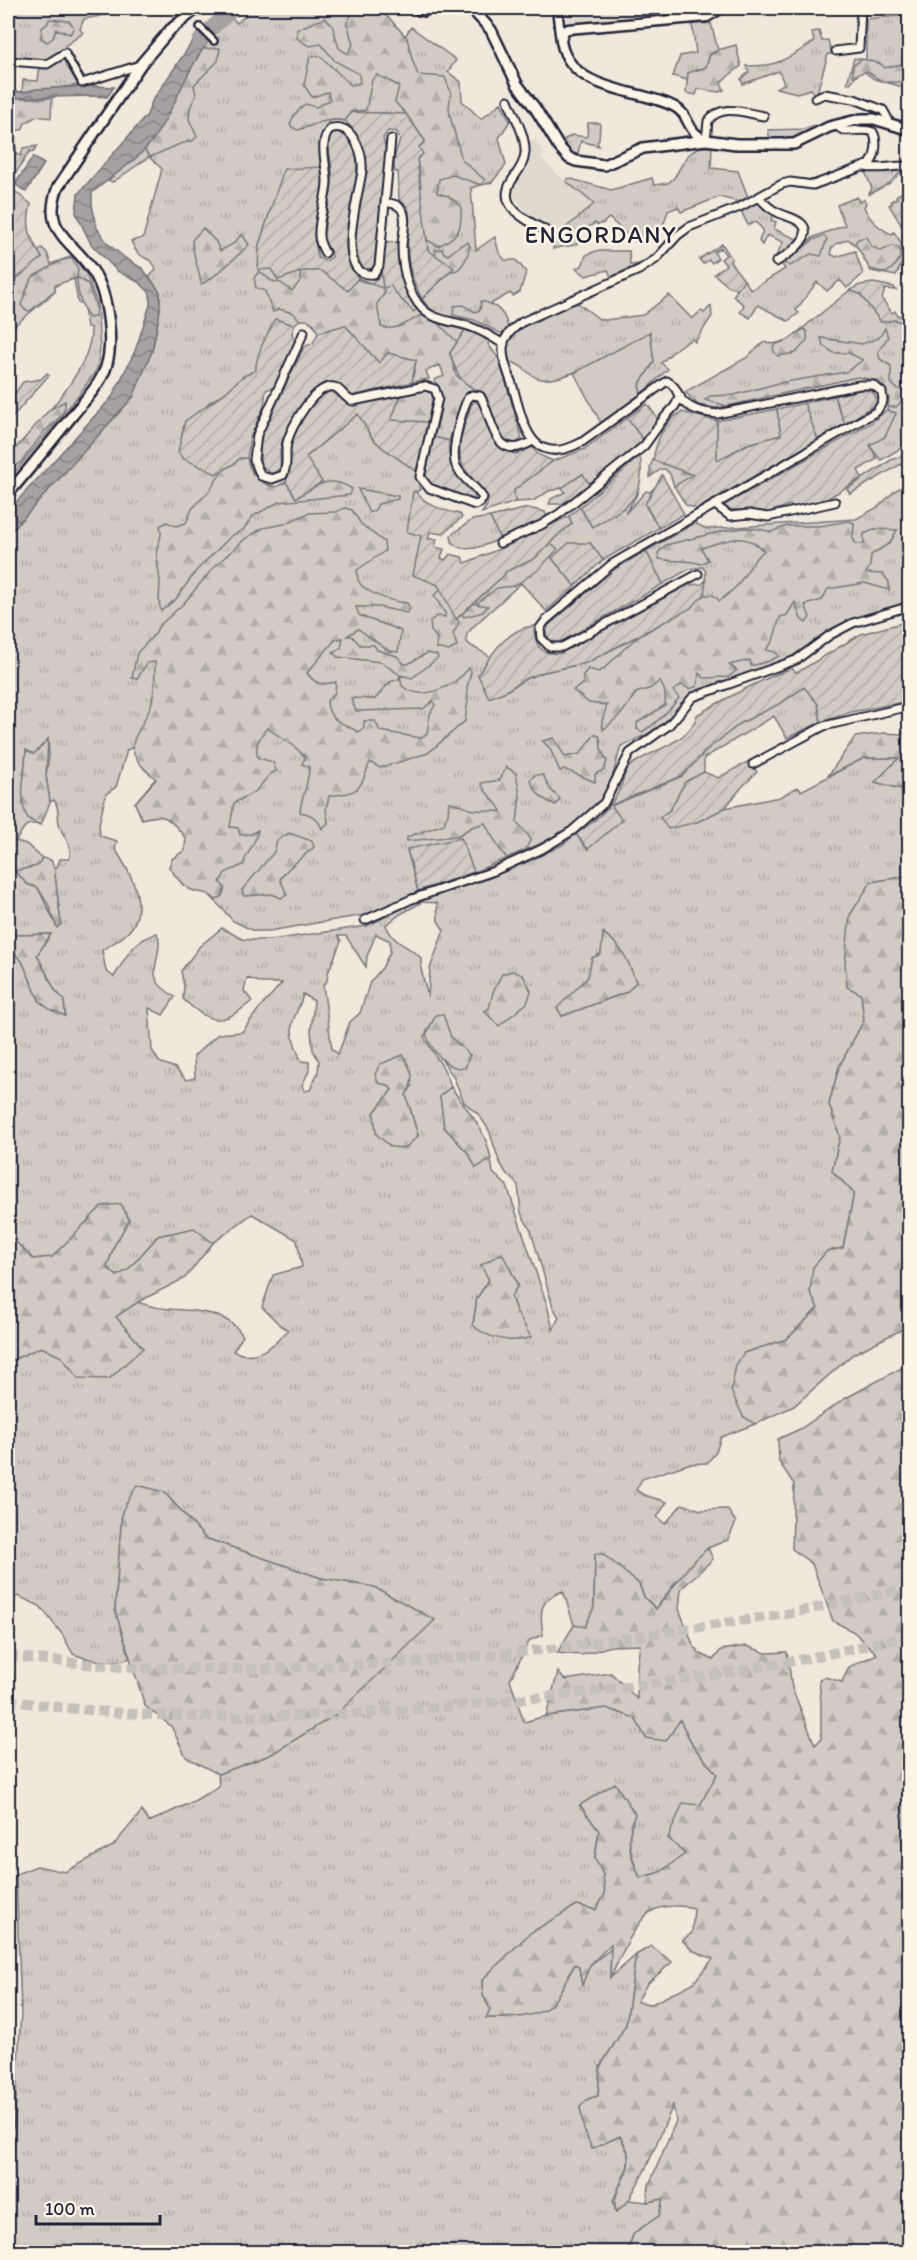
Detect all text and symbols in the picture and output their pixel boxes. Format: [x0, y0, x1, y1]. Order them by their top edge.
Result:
district label: ENGORDANY [525, 220, 677, 249]
scale bar [36, 2188, 160, 2226]
text: 100 m [45, 2198, 95, 2220]

